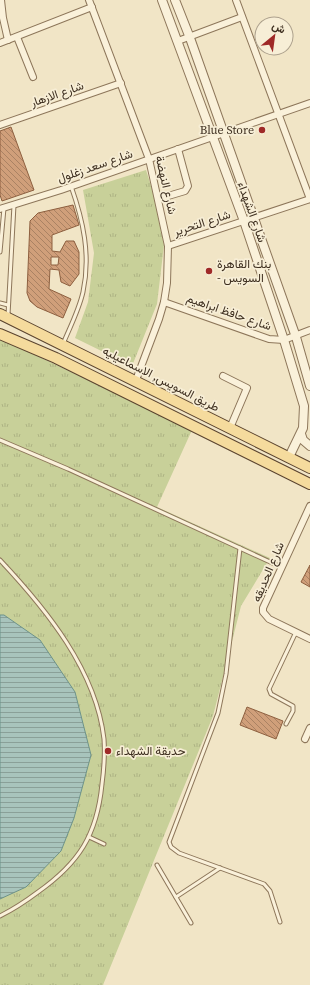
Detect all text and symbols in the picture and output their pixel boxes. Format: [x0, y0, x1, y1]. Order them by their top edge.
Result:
north arrow [254, 16, 294, 56]
text: ش [269, 18, 288, 37]
street label: شارع الازهار [27, 77, 86, 112]
place label: Blue Store [200, 122, 254, 138]
marker: Blue Store [257, 125, 267, 135]
street label: شارع سعد زغلول [55, 146, 135, 187]
street label: شارع النهضة [151, 154, 181, 216]
street label: شارع الشهداء [233, 180, 270, 245]
street label: شارع التحرير [170, 206, 233, 241]
place label: بنك القاهرة - السويس [217, 256, 271, 286]
marker: بنك القاهرة - السويس [204, 266, 214, 276]
street label: شارع حافظ ابراهيم [184, 290, 274, 335]
street label: طريق السويس, الاسماعيليه [100, 343, 222, 415]
street label: شارع الحديقه [248, 540, 289, 605]
place label: حديقة الشهداء [116, 743, 186, 759]
marker: حديقة الشهداء [103, 746, 113, 756]

